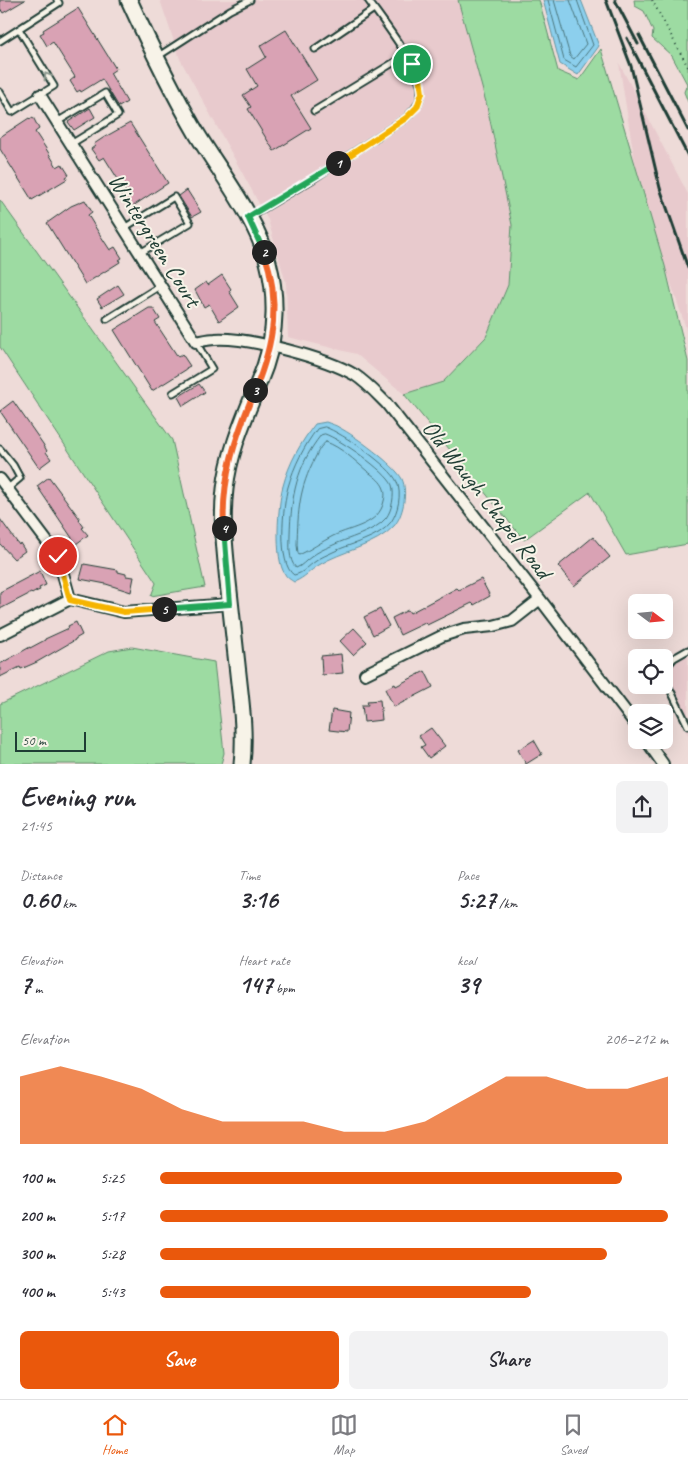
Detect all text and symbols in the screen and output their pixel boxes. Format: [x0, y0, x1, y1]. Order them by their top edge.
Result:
pin [391, 43, 433, 85]
icon: arrive [398, 50, 426, 78]
one-way arrow [44, 72, 54, 81]
pin: 1 [326, 150, 350, 176]
text: 1 [335, 155, 342, 172]
street label: Wintergreen Court [102, 167, 209, 314]
pin: 2 [252, 240, 276, 264]
text: 2 [261, 244, 268, 261]
pin: 3 [242, 378, 268, 402]
text: 3 [252, 382, 259, 399]
street label: Old Waugh Chapel Road [416, 414, 561, 587]
pin: 4 [212, 516, 236, 540]
text: 4 [221, 520, 228, 537]
pin [37, 535, 79, 577]
icon: check [44, 542, 72, 570]
north arrow [628, 594, 672, 639]
map controls [628, 594, 673, 749]
pin: 5 [152, 596, 176, 622]
text: 5 [161, 601, 168, 618]
button: locate [628, 649, 673, 694]
button: layers [628, 704, 673, 749]
scale bar [15, 729, 86, 752]
text: 50 m [22, 732, 46, 749]
text: Evening run [20, 779, 135, 814]
button: share [616, 781, 668, 833]
text: 21:45 [20, 816, 52, 836]
text: Distance [20, 867, 62, 884]
text: Time [239, 867, 260, 884]
text: Pace [457, 867, 479, 884]
text: 0.60 [20, 884, 59, 916]
text: 3:16 [239, 884, 278, 916]
text: 5:27 [457, 884, 496, 916]
text: km [59, 895, 76, 912]
text: /km [496, 895, 517, 912]
text: Elevation [20, 952, 63, 969]
text: Heart rate [239, 952, 290, 969]
text: kcal [457, 952, 476, 969]
text: 7 [20, 969, 31, 1001]
text: 147 [239, 969, 272, 1001]
text: 39 [457, 969, 480, 1001]
text: m [31, 980, 42, 997]
text: bpm [272, 980, 295, 997]
text: Elevation [20, 1029, 69, 1049]
text: 206–212 m [605, 1029, 668, 1049]
text: 100 m [20, 1168, 55, 1188]
text: 5:25 [100, 1168, 125, 1188]
text: 200 m [20, 1206, 55, 1226]
text: 5:17 [100, 1206, 125, 1226]
text: 300 m [20, 1244, 55, 1264]
text: 5:28 [100, 1244, 125, 1264]
text: 400 m [20, 1282, 55, 1302]
text: 5:43 [100, 1282, 125, 1302]
button: Save [20, 1331, 339, 1389]
button: Share [349, 1331, 668, 1389]
tab: Home [101, 1411, 129, 1458]
tab: Map [330, 1411, 358, 1458]
tab: Saved [559, 1411, 587, 1458]

